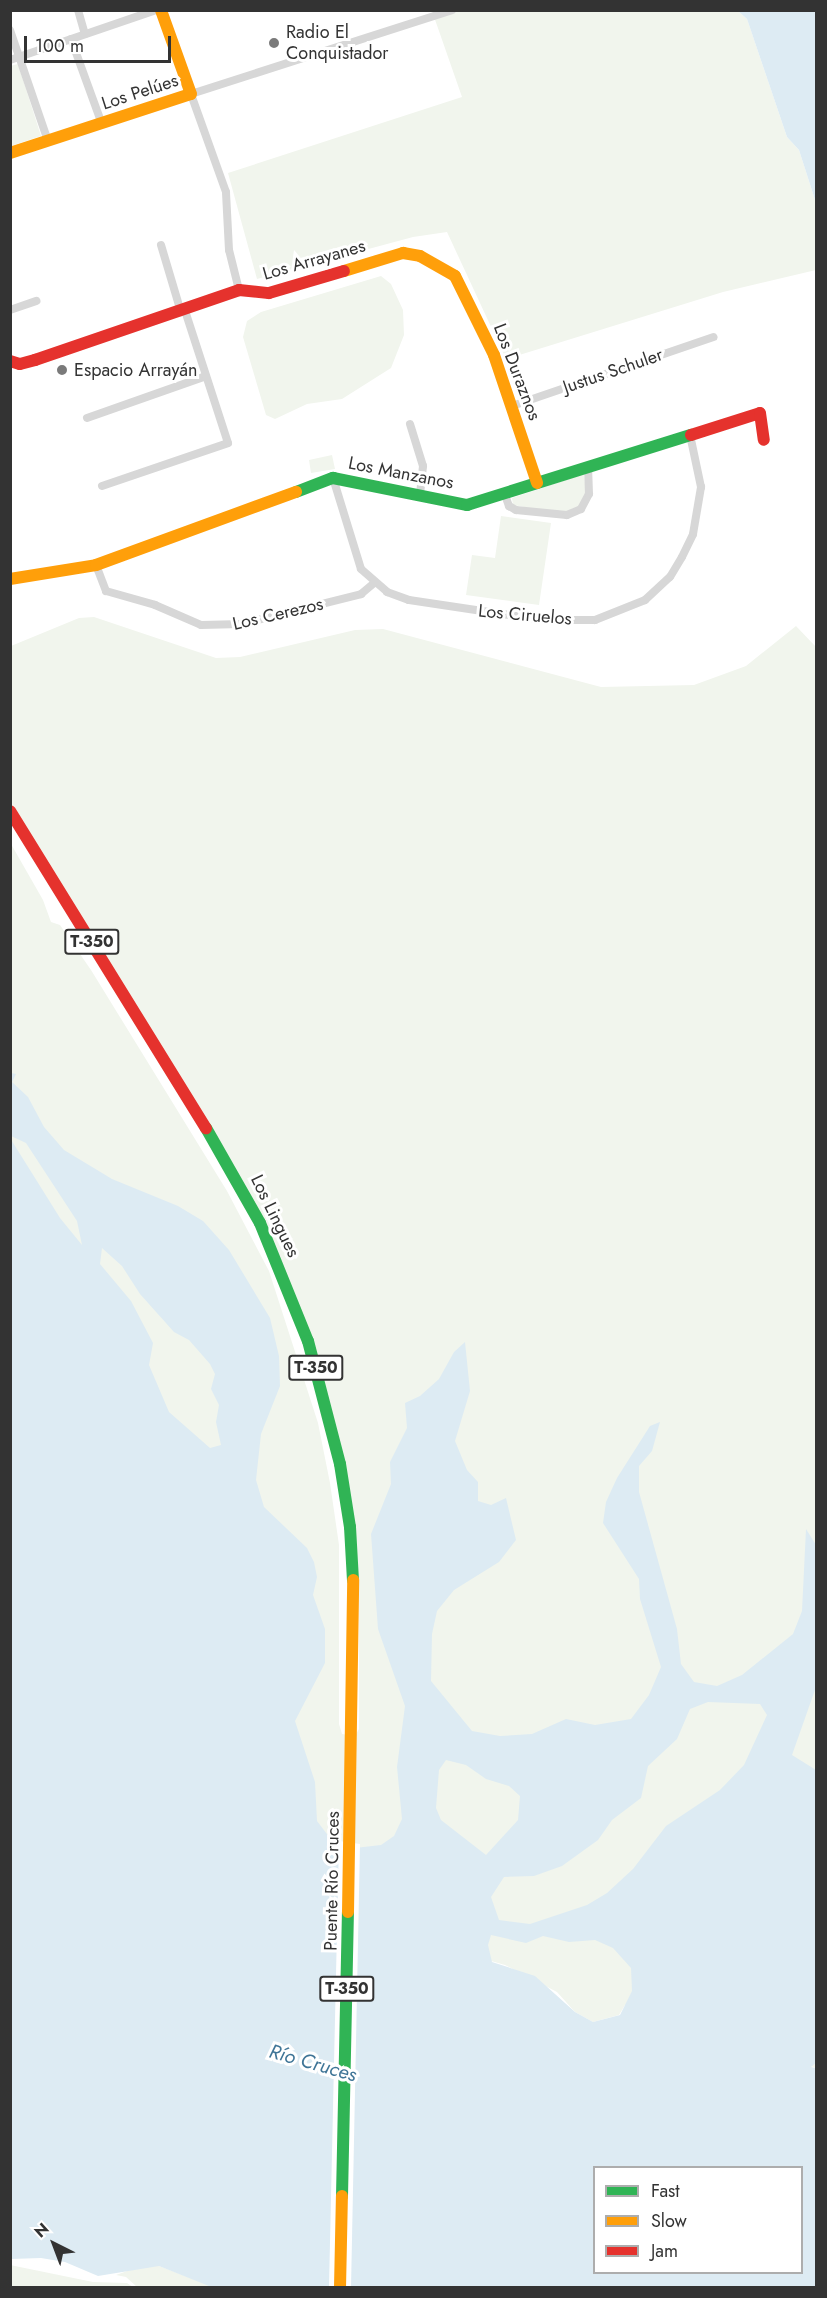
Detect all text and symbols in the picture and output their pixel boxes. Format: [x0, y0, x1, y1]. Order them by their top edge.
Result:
place label: Radio El Conquistador [286, 22, 388, 64]
scale bar [27, 24, 174, 62]
text: 100 m [35, 33, 84, 59]
marker: Radio El Conquistador [267, 36, 281, 50]
street label: Los Pelúes [99, 69, 181, 115]
street label: Los Arrayanes [260, 235, 368, 285]
street label: Los Duraznos [489, 321, 545, 423]
street label: Justus Schuler [560, 344, 666, 398]
place label: Espacio Arrayán [74, 359, 197, 381]
marker: Espacio Arrayán [55, 363, 69, 377]
street label: Los Manzanos [347, 452, 455, 494]
street label: Los Cerezos [231, 593, 325, 635]
street label: Los Ciruelos [477, 600, 573, 630]
road number: T-350 [64, 929, 121, 955]
street label: Los Lingues [246, 1171, 304, 1261]
road number: T-350 [288, 1355, 344, 1381]
street label: Puente Río Cruces [320, 1811, 344, 1951]
road number: T-350 [318, 1976, 376, 2002]
water label: Río Cruces [267, 2039, 359, 2087]
legend [593, 2166, 803, 2274]
text: Fast [651, 2178, 680, 2204]
text: Slow [651, 2208, 687, 2234]
north arrow [24, 2214, 84, 2274]
text: N [29, 2217, 54, 2243]
text: Jam [651, 2238, 678, 2264]

